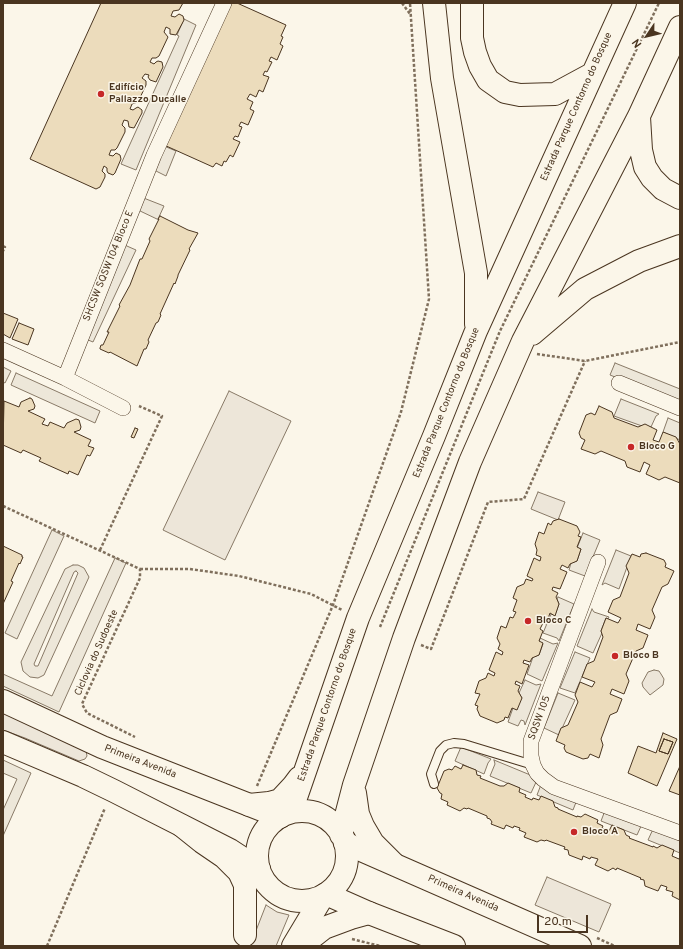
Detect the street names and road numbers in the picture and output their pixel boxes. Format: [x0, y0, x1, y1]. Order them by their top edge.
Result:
street label: Estrada Parque Contorno do Bosque [539, 31, 615, 183]
street label: SHCSW SQSW 104 Bloco E [81, 209, 137, 323]
street label: Estrada Parque Contorno do Bosque [411, 326, 483, 480]
street label: Ciclovia do Sudoeste [73, 608, 121, 698]
street label: Estrada Parque Contorno do Bosque [296, 627, 360, 783]
street label: SQSW 105 [526, 694, 554, 742]
street label: Primeira Avenida [102, 743, 178, 781]
street label: Primeira Avenida [426, 873, 500, 915]

